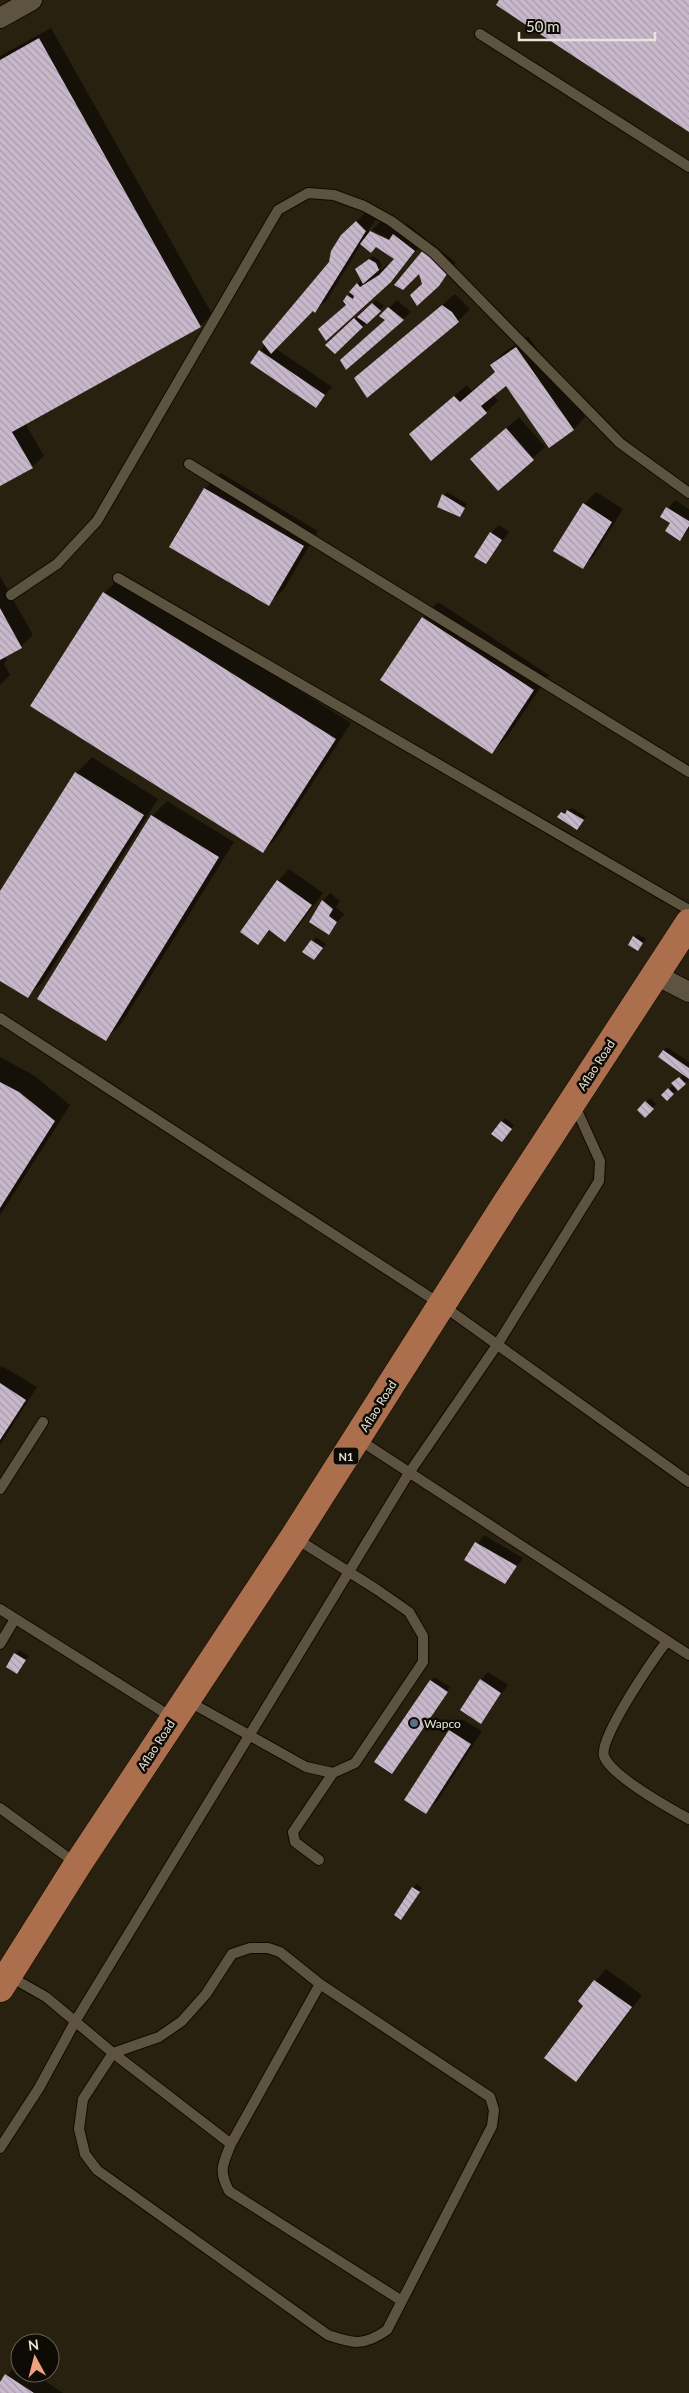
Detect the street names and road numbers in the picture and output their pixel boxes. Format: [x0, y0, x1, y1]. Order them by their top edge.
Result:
street label: Aflao Road [574, 1037, 618, 1093]
street label: Aflao Road [356, 1378, 400, 1434]
road number: N1 [334, 1448, 358, 1464]
street label: Aflao Road [134, 1717, 178, 1773]

